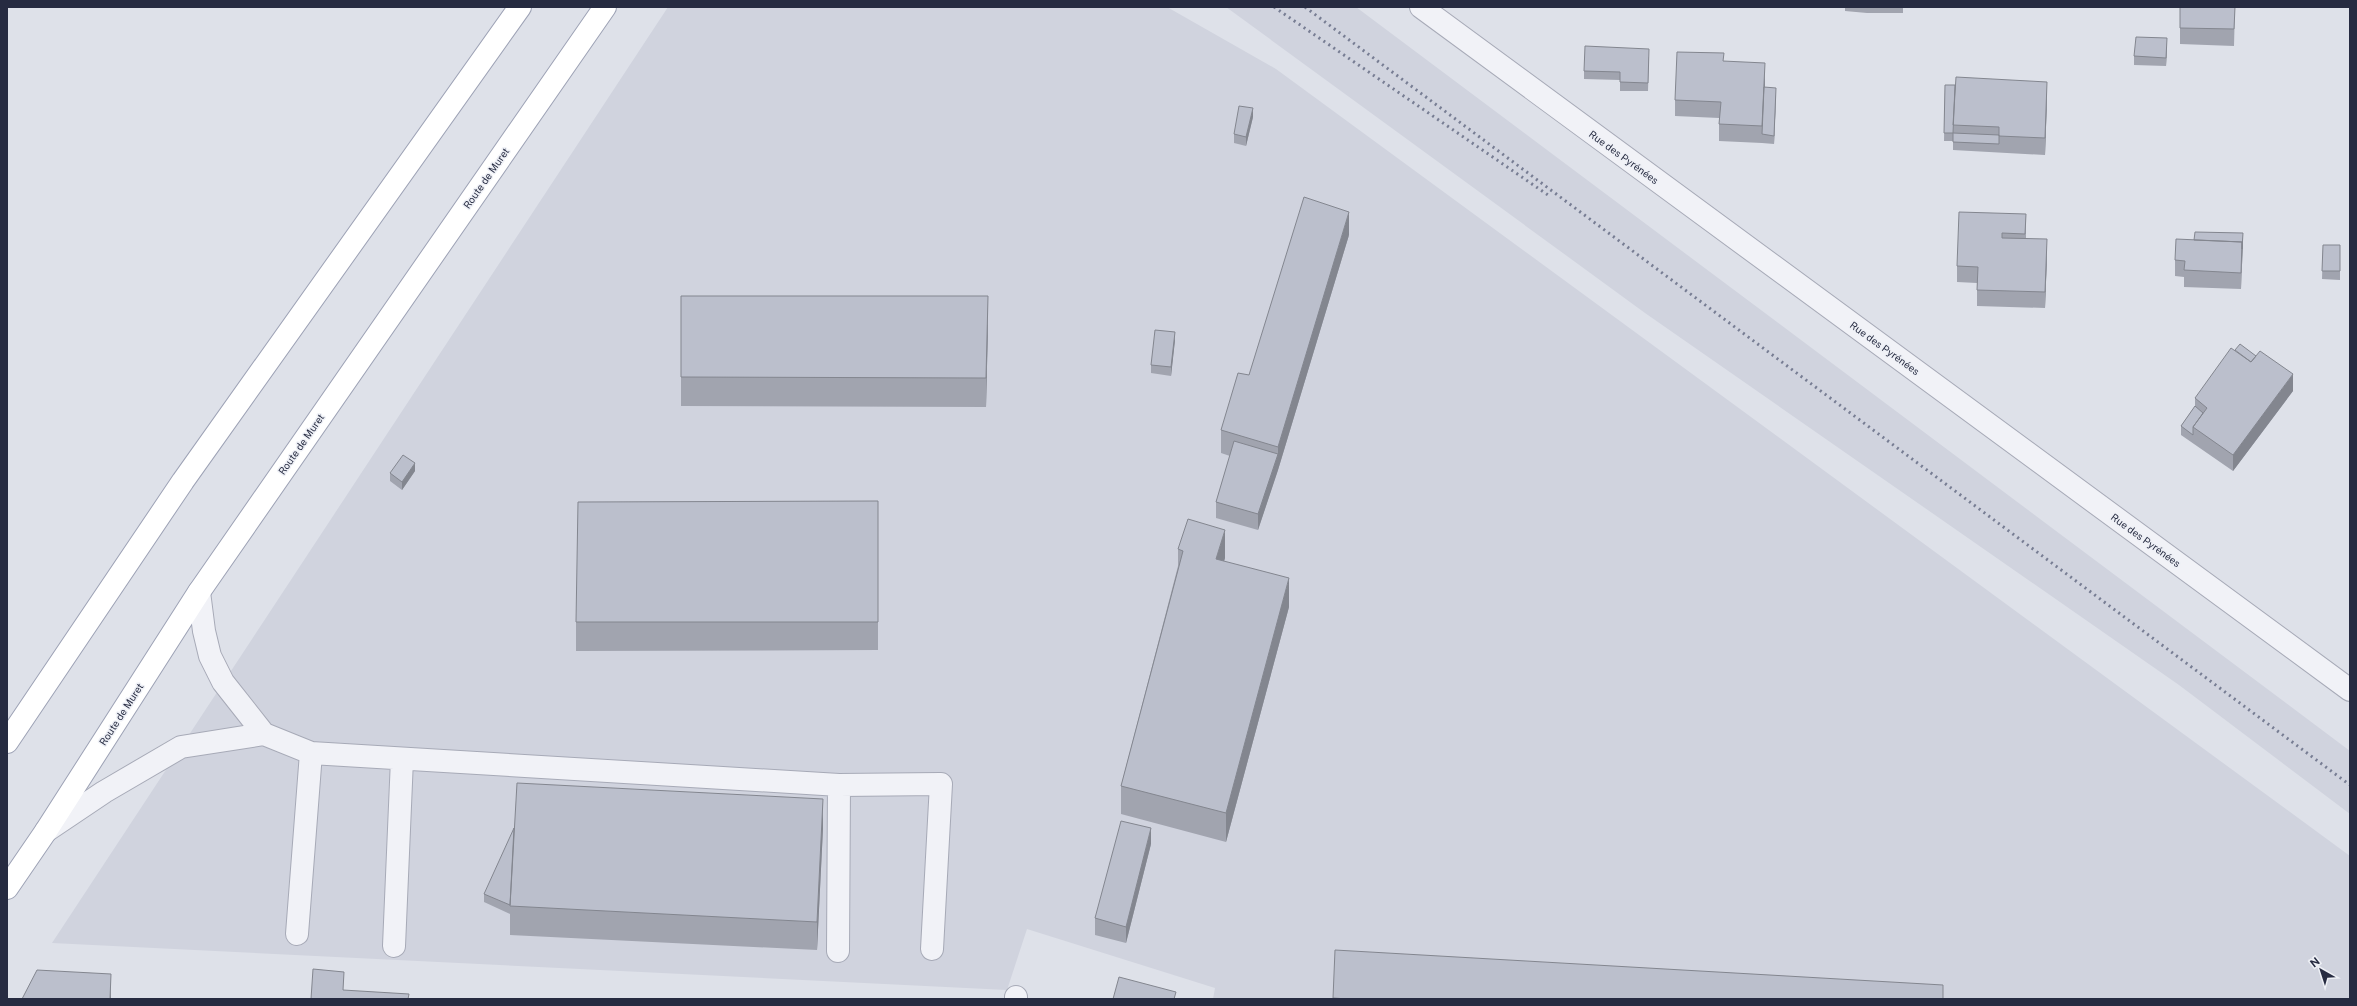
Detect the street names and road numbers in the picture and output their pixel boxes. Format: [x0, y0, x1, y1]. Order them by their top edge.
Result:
street label: Rue des Pyrénées [1587, 128, 1661, 186]
street label: Route de Muret [461, 145, 512, 211]
street label: Rue des Pyrénées [1848, 319, 1922, 377]
street label: Route de Muret [276, 411, 327, 477]
street label: Rue des Pyrénées [2109, 511, 2183, 569]
street label: Route de Muret [96, 681, 146, 747]

